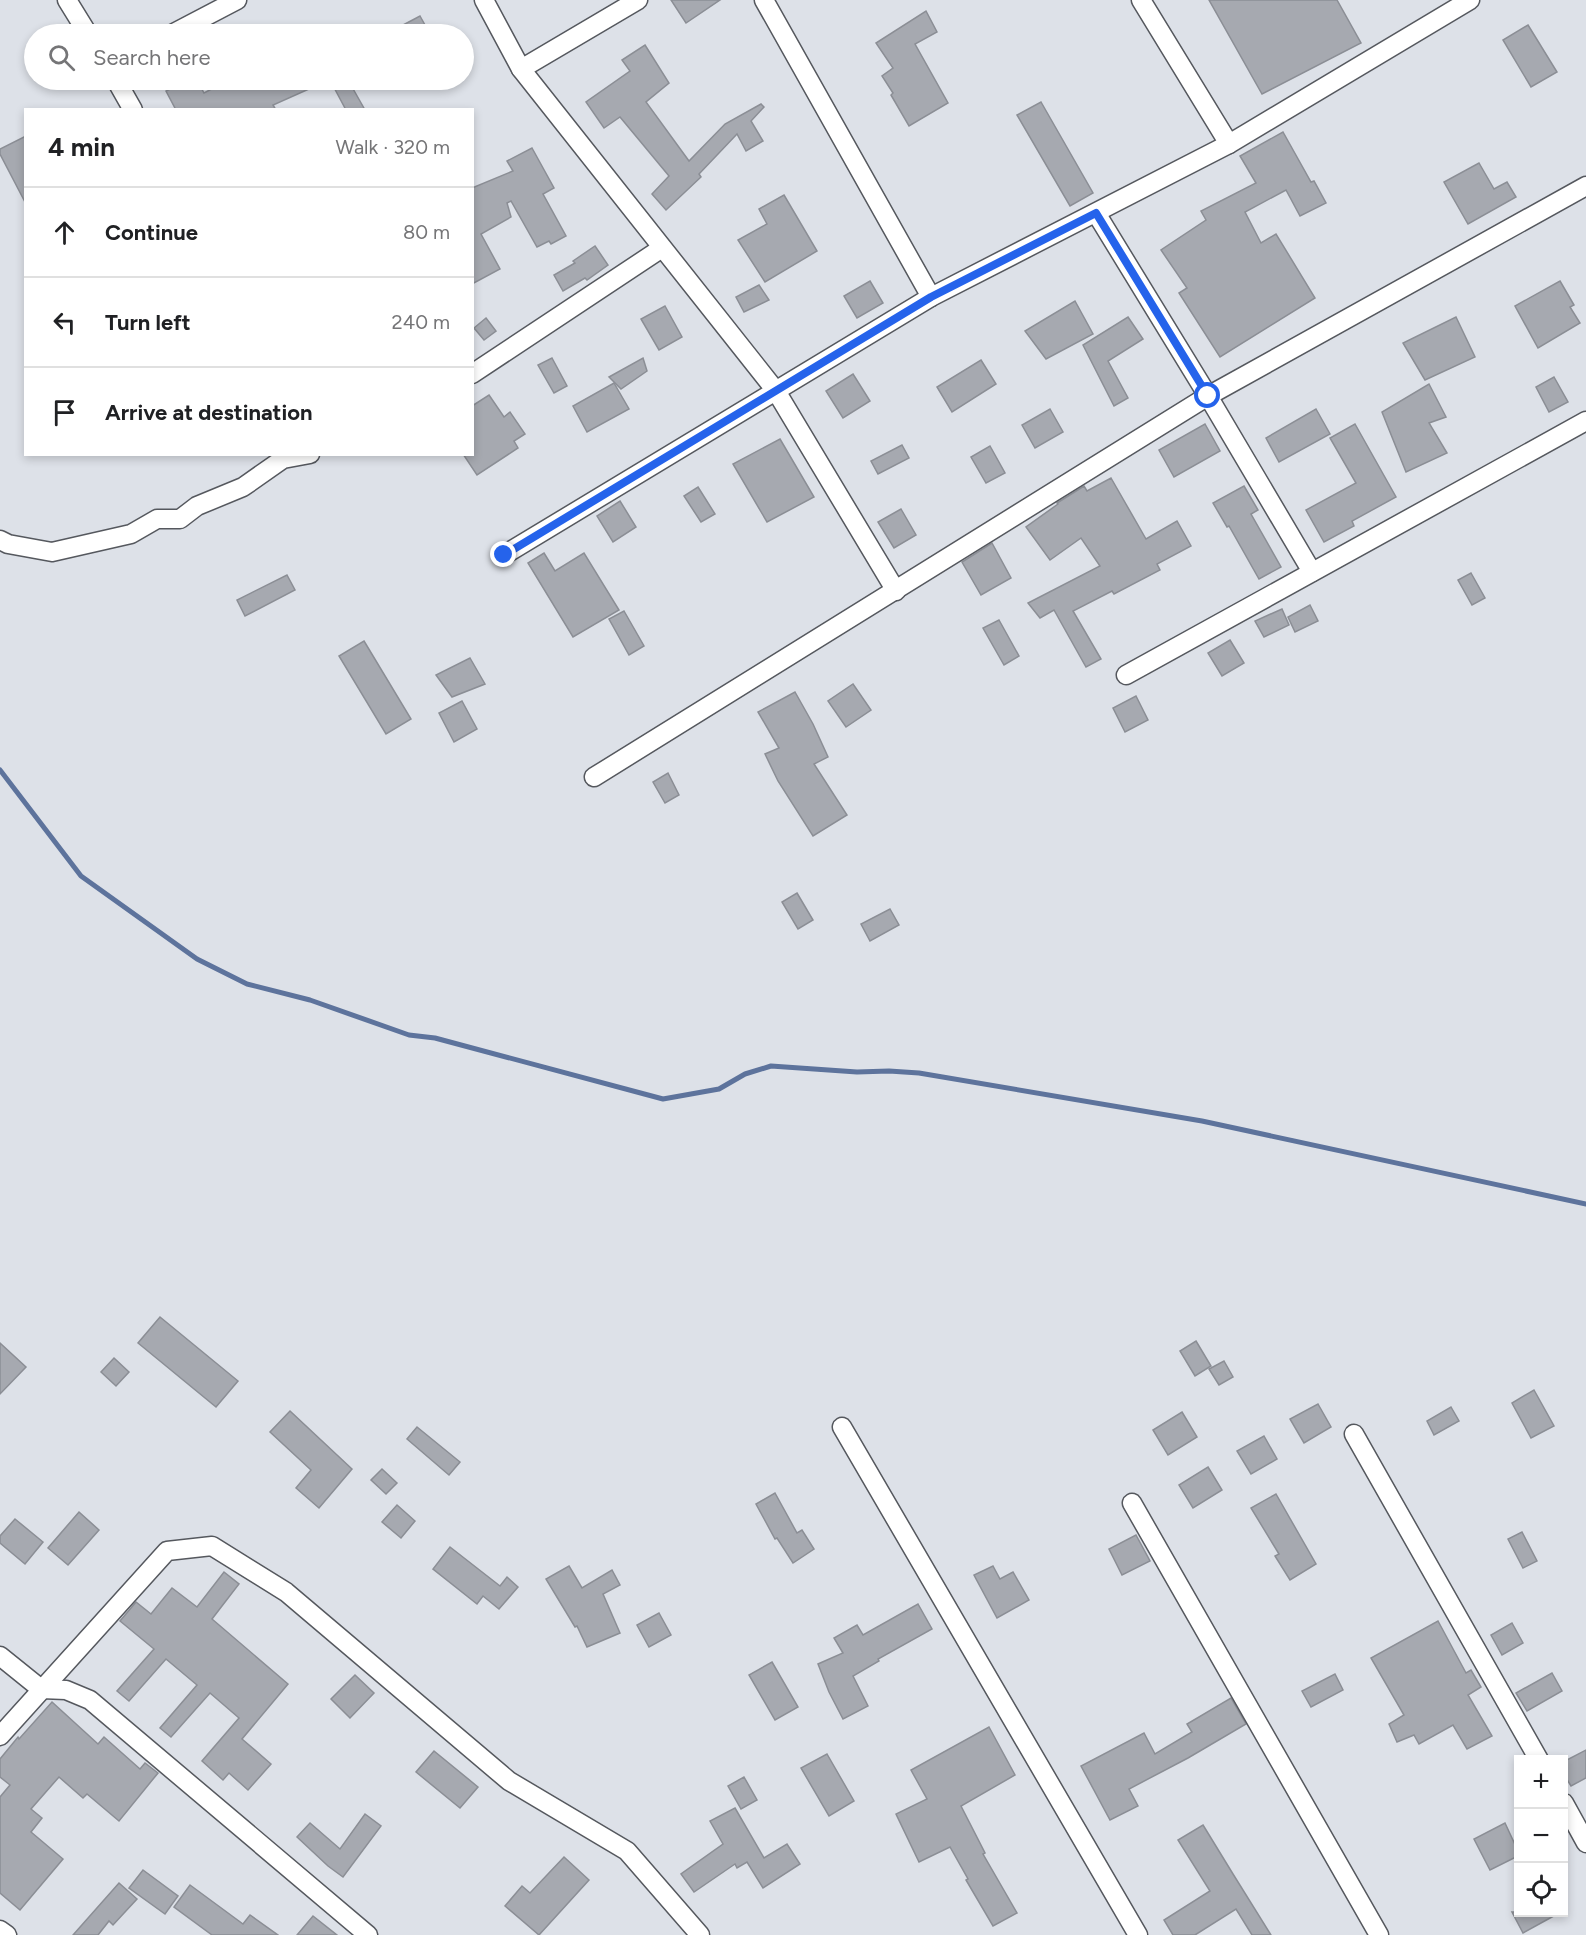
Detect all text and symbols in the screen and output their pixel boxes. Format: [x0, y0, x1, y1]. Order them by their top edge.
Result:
search box [24, 24, 474, 90]
icon: search [45, 41, 78, 74]
text: Search here [93, 44, 211, 71]
text: 4 min [48, 131, 115, 163]
text: Walk · 320 m [336, 135, 450, 159]
icon: ahead [48, 216, 81, 249]
text: Continue [105, 219, 198, 246]
text: 80 m [403, 220, 450, 244]
icon: left [48, 306, 81, 339]
text: Turn left [105, 309, 191, 336]
text: 240 m [392, 310, 450, 334]
route start [1194, 382, 1220, 408]
icon: arrive [48, 396, 81, 429]
text: Arrive at destination [105, 399, 313, 426]
route end [490, 541, 516, 567]
map controls [1514, 1755, 1568, 1917]
button: + [1514, 1755, 1568, 1809]
button: − [1514, 1809, 1568, 1863]
button: locate [1514, 1863, 1568, 1917]

